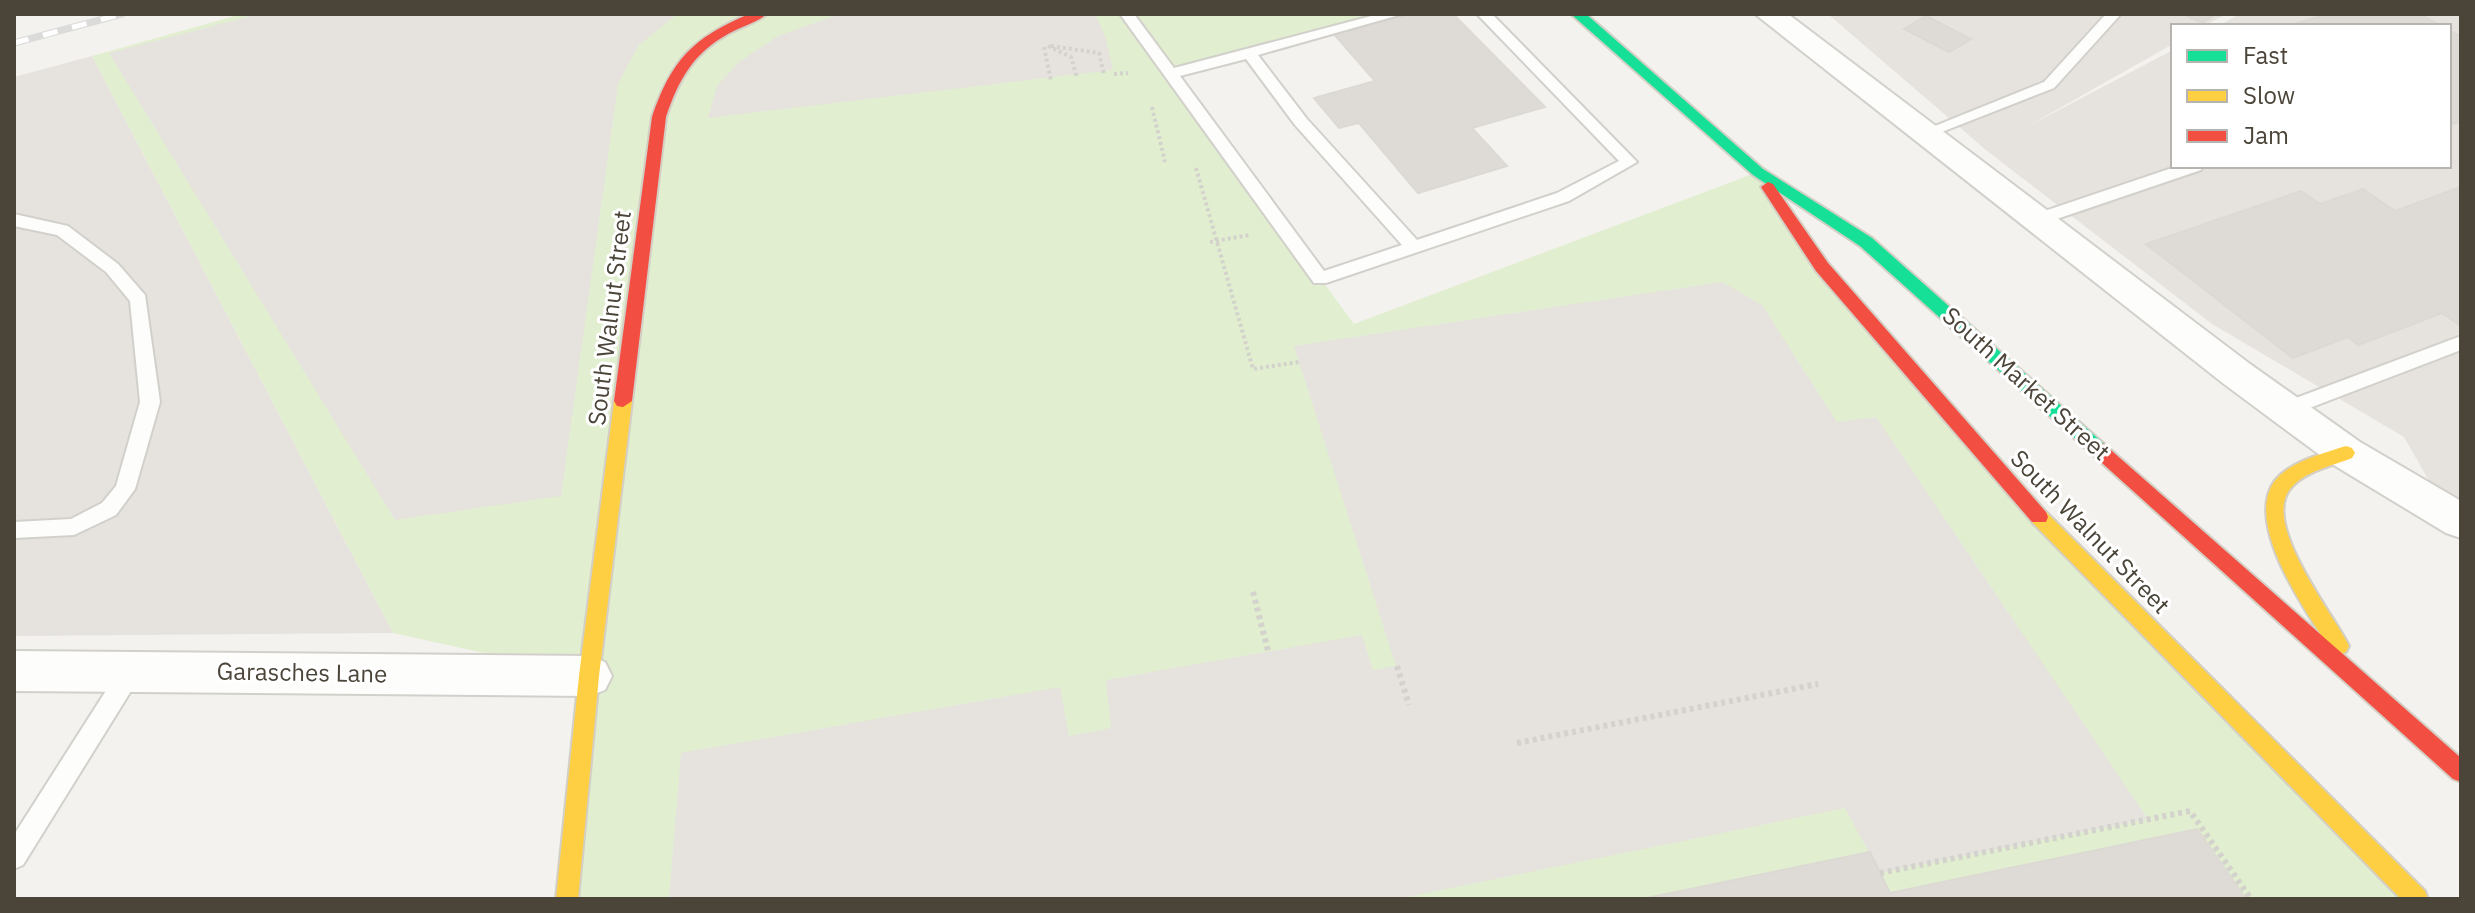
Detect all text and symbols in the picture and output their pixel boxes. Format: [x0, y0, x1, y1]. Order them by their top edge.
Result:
legend [2171, 24, 2451, 168]
text: Fast [2243, 39, 2288, 71]
text: Slow [2243, 79, 2295, 111]
text: Jam [2243, 119, 2289, 151]
street label: South Walnut Street [580, 209, 638, 427]
street label: South Market Street [1936, 299, 2117, 467]
street label: South Walnut Street [2004, 442, 2177, 620]
street label: Garasches Lane [216, 655, 388, 689]

